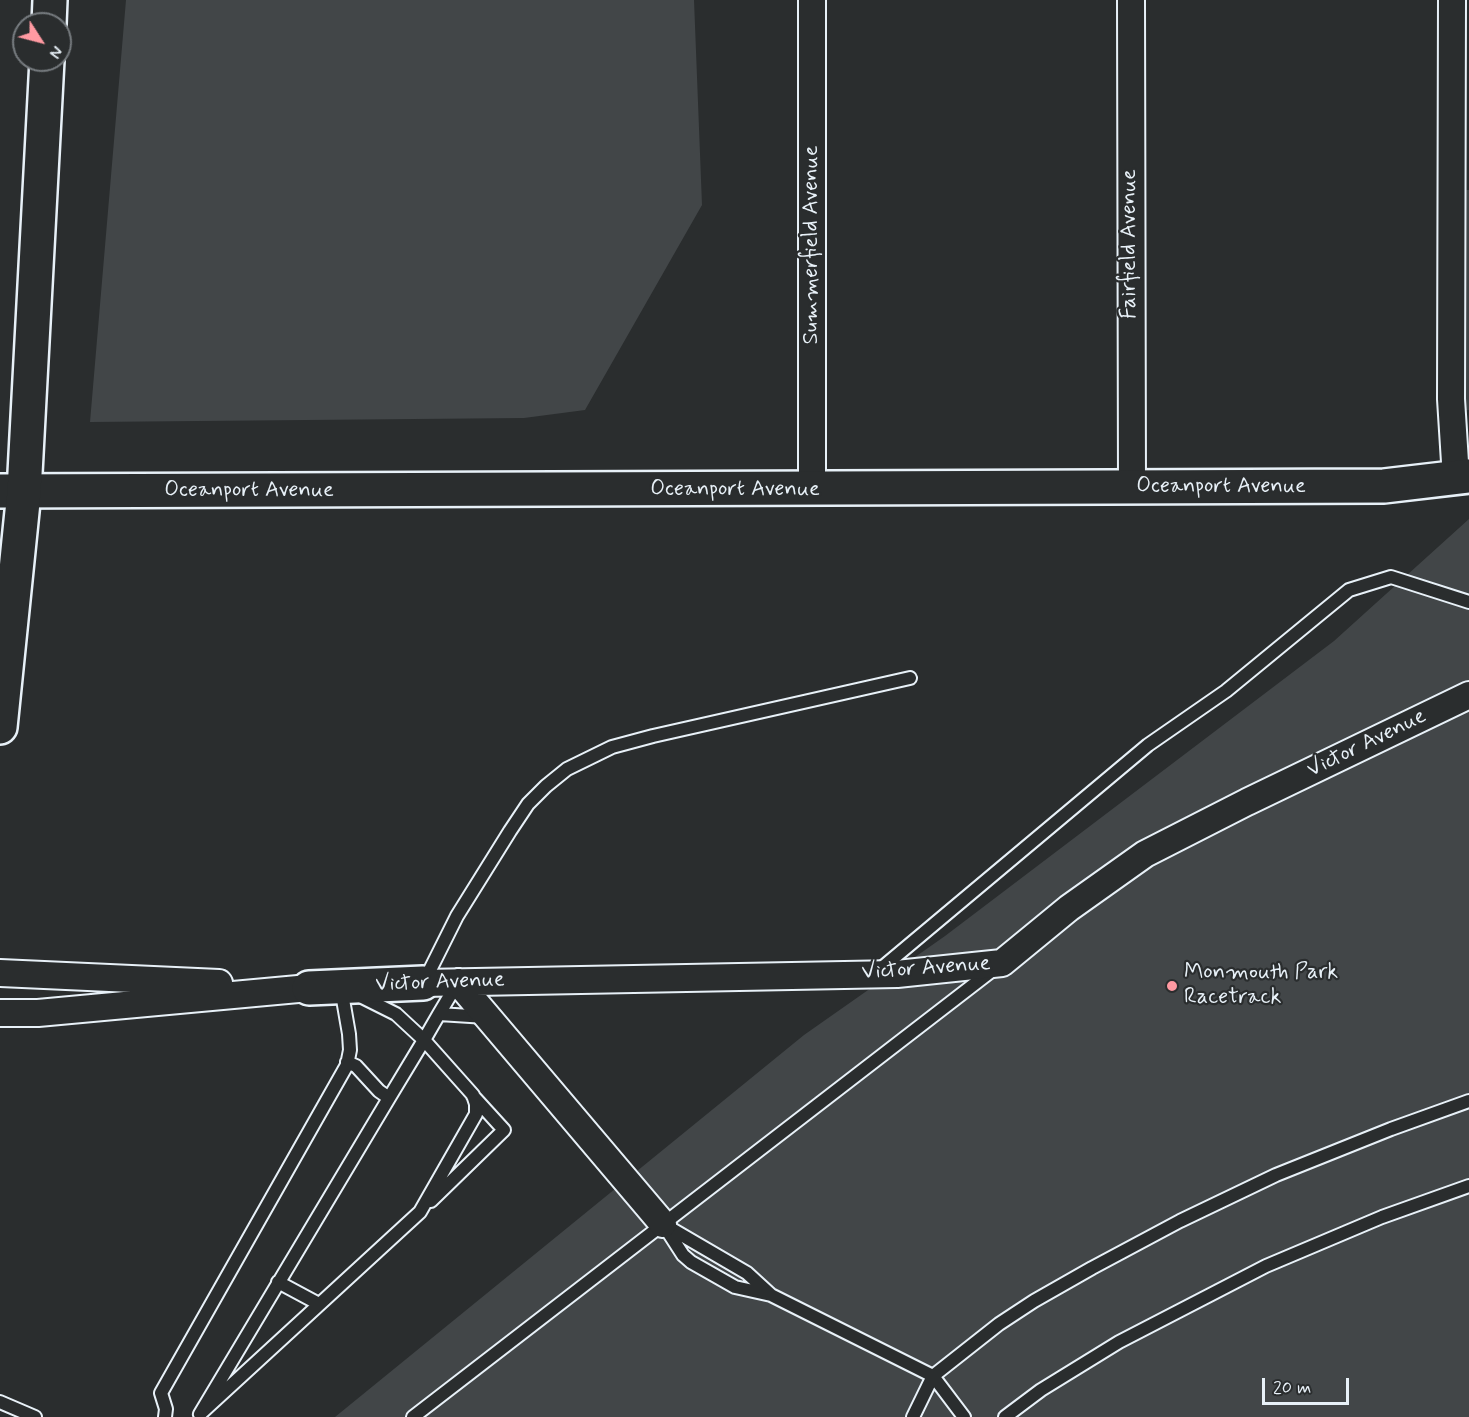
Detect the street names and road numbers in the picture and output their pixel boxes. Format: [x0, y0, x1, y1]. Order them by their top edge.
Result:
street label: Summerfield Avenue [799, 146, 825, 344]
street label: Fairfield Avenue [1117, 169, 1143, 319]
street label: Oceanport Avenue [1136, 474, 1306, 500]
street label: Oceanport Avenue [650, 477, 820, 503]
street label: Oceanport Avenue [164, 478, 334, 504]
street label: Victor Avenue [1303, 704, 1431, 784]
street label: Victor Avenue [861, 951, 991, 987]
street label: Victor Avenue [375, 968, 505, 998]

